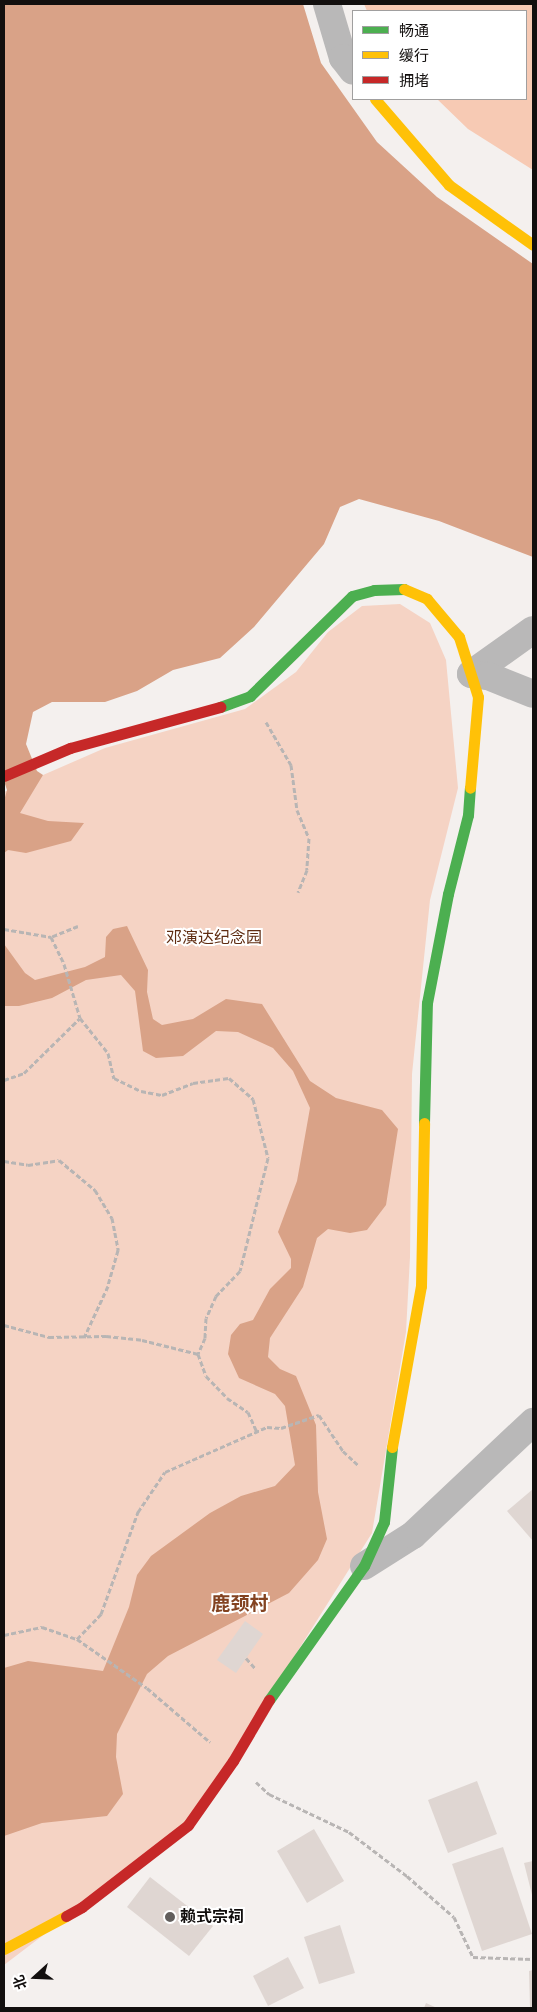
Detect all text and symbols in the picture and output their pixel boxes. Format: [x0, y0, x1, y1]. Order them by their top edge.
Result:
legend [352, 10, 527, 100]
text: 畅通 [399, 22, 429, 40]
text: 缓行 [399, 47, 429, 65]
text: 拥堵 [399, 72, 429, 90]
park label: 邓演达纪念园 [166, 928, 262, 948]
district label: 鹿颈村 [212, 1594, 268, 1616]
place label: 赖式宗祠 [180, 1907, 244, 1927]
marker: 赖式宗祠 [164, 1911, 176, 1923]
north arrow [10, 1952, 60, 2002]
text: 北 [10, 1973, 31, 1992]

